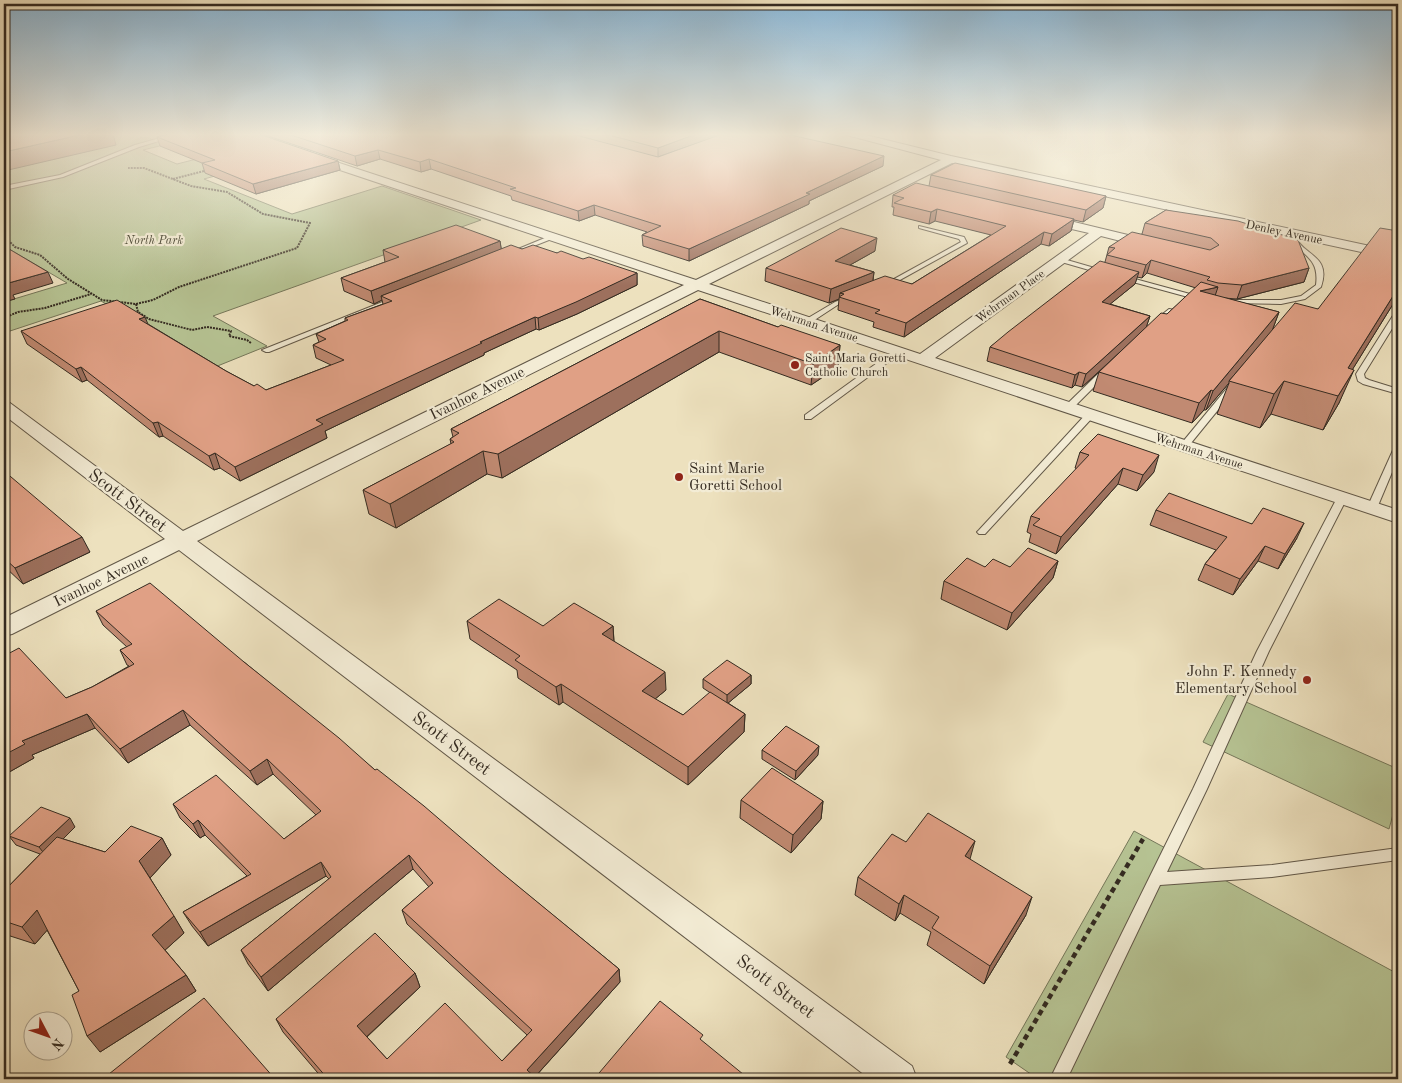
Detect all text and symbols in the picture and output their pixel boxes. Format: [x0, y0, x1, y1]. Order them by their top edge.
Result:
street label: Denley Avenue [1244, 219, 1324, 247]
park label: North Park [124, 235, 183, 247]
street label: Wehrman Place [974, 268, 1048, 326]
street label: Wehrman Avenue [768, 305, 860, 345]
place label: Saint Maria Goretti Catholic Church [805, 353, 906, 379]
marker: Saint Maria Goretti Catholic Church [789, 359, 801, 371]
street label: Ivanhoe Avenue [428, 365, 527, 424]
street label: Wehrman Avenue [1153, 432, 1245, 472]
place label: Saint Marie Goretti School [689, 462, 782, 494]
street label: Scott Street [85, 466, 170, 536]
marker: Saint Marie Goretti School [673, 471, 685, 483]
street label: Ivanhoe Avenue [52, 552, 151, 611]
place label: John F. Kennedy Elementary School [1175, 665, 1297, 697]
marker: John F. Kennedy Elementary School [1301, 674, 1313, 686]
street label: Scott Street [409, 709, 494, 779]
street label: Scott Street [733, 952, 818, 1022]
north arrow [22, 1010, 72, 1060]
text: N [48, 1035, 66, 1053]

